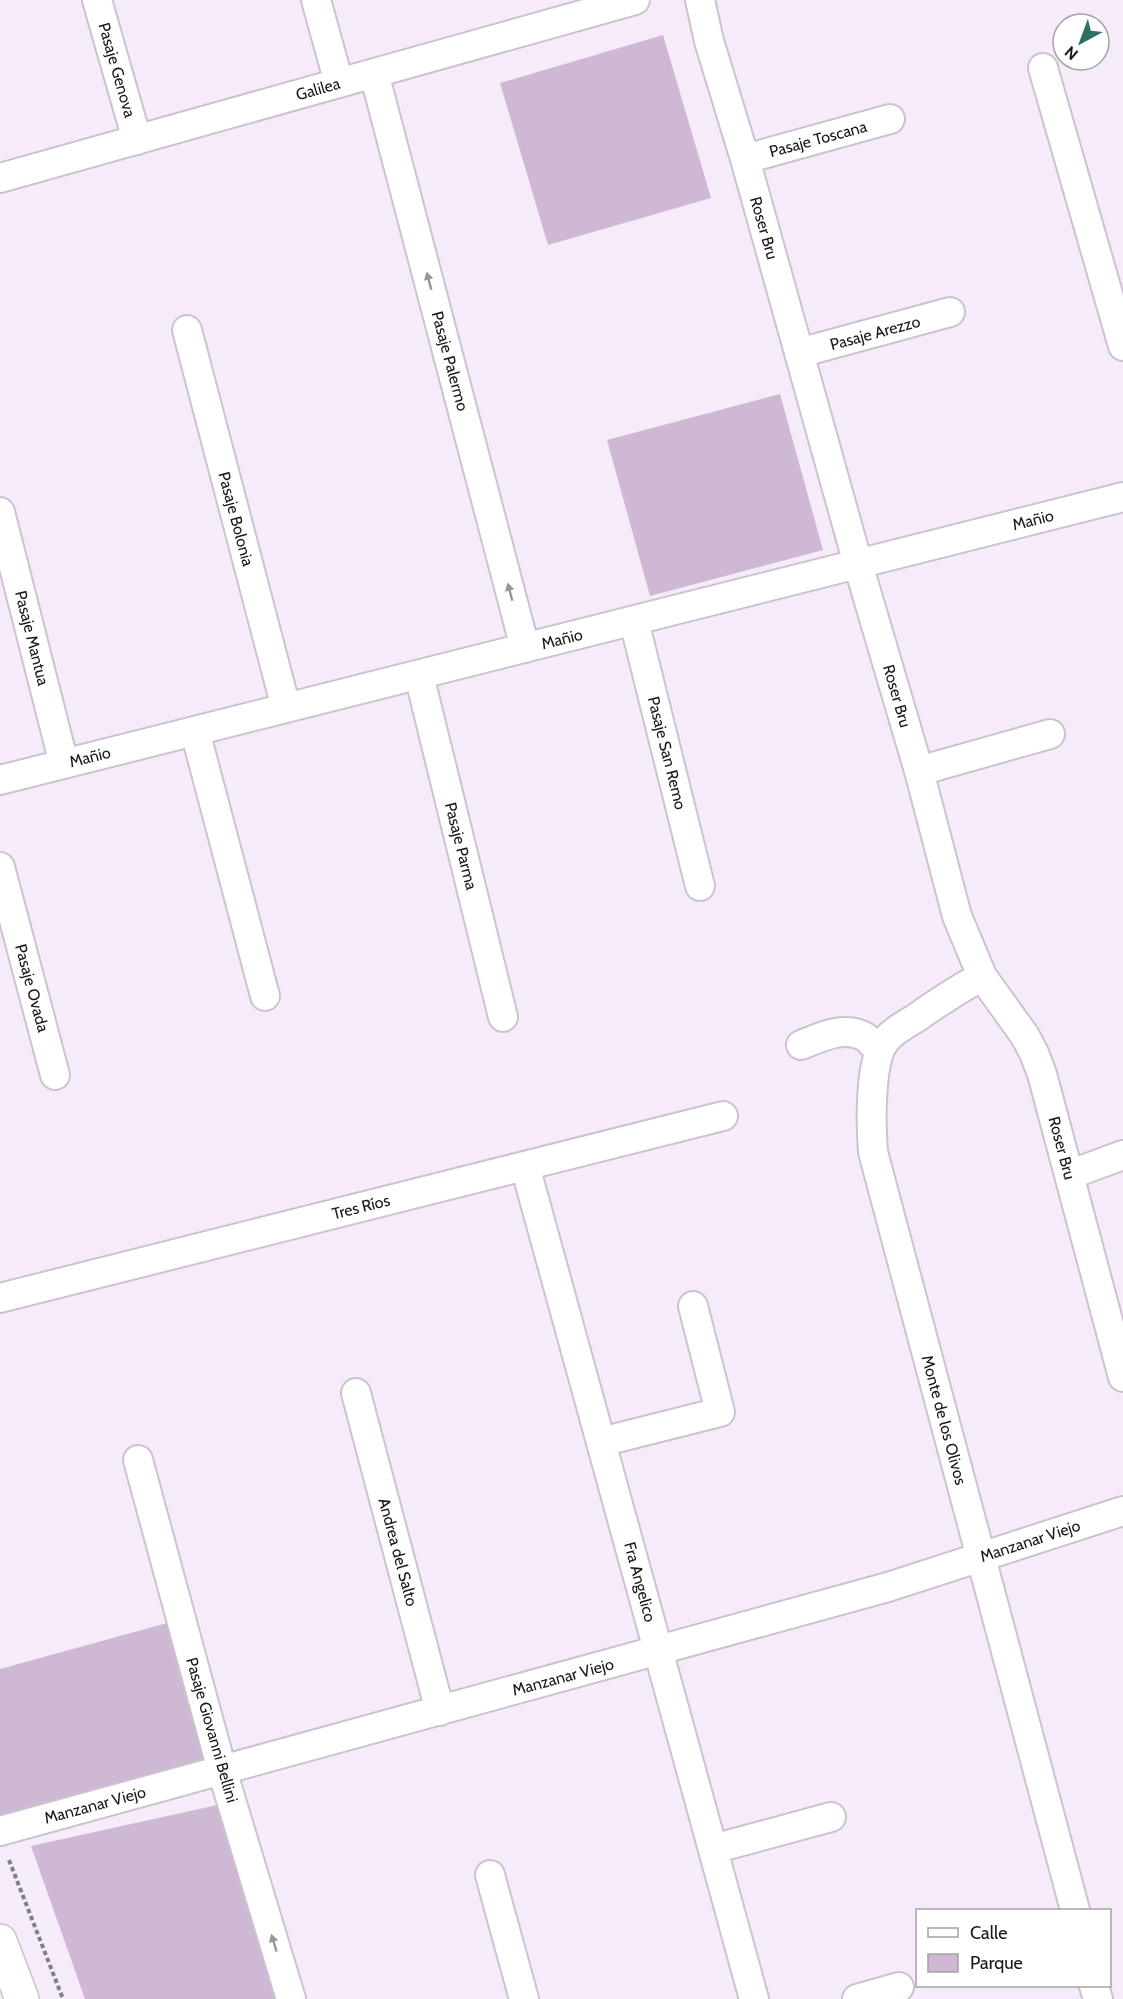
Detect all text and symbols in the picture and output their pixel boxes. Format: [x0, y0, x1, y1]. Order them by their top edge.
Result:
north arrow [1051, 12, 1111, 72]
street label: Pasaje Genova [94, 20, 140, 120]
text: N [1061, 42, 1082, 64]
street label: Galilea [294, 74, 343, 104]
street label: Pasaje Toscana [767, 117, 869, 161]
street label: Roser Bru [746, 194, 782, 262]
one-way arrow [424, 272, 433, 290]
street label: Pasaje Palermo [428, 309, 472, 413]
street label: Pasaje Arezzo [828, 312, 922, 354]
street label: Pasaje Bolonia [214, 470, 258, 569]
street label: Mañio [1010, 506, 1056, 534]
one-way arrow [505, 583, 515, 601]
street label: Pasaje Mantua [11, 589, 53, 688]
street label: Mañio [539, 625, 585, 653]
street label: Roser Bru [879, 662, 915, 730]
street label: Pasaje San Remo [644, 694, 690, 812]
street label: Mañio [67, 743, 113, 771]
street label: Pasaje Parma [441, 800, 481, 892]
street label: Pasaje Ovada [11, 942, 53, 1034]
street label: Roser Bru [1044, 1114, 1080, 1182]
street label: Tres Ríos [330, 1191, 392, 1223]
street label: Monte de los Olivos [918, 1353, 971, 1487]
street label: Andrea del Salto [374, 1496, 422, 1608]
street label: Manzanar Viejo [977, 1516, 1083, 1566]
street label: Fra Angelico [620, 1540, 660, 1624]
street label: Manzanar Viejo [510, 1654, 616, 1700]
street label: Pasaje Giovanni Bellini [182, 1655, 242, 1805]
street label: Manzanar Viejo [42, 1782, 148, 1828]
legend [916, 1909, 1111, 1987]
text: Calle [970, 1922, 1007, 1944]
one-way arrow [269, 1934, 278, 1952]
text: Parque [970, 1952, 1023, 1974]

